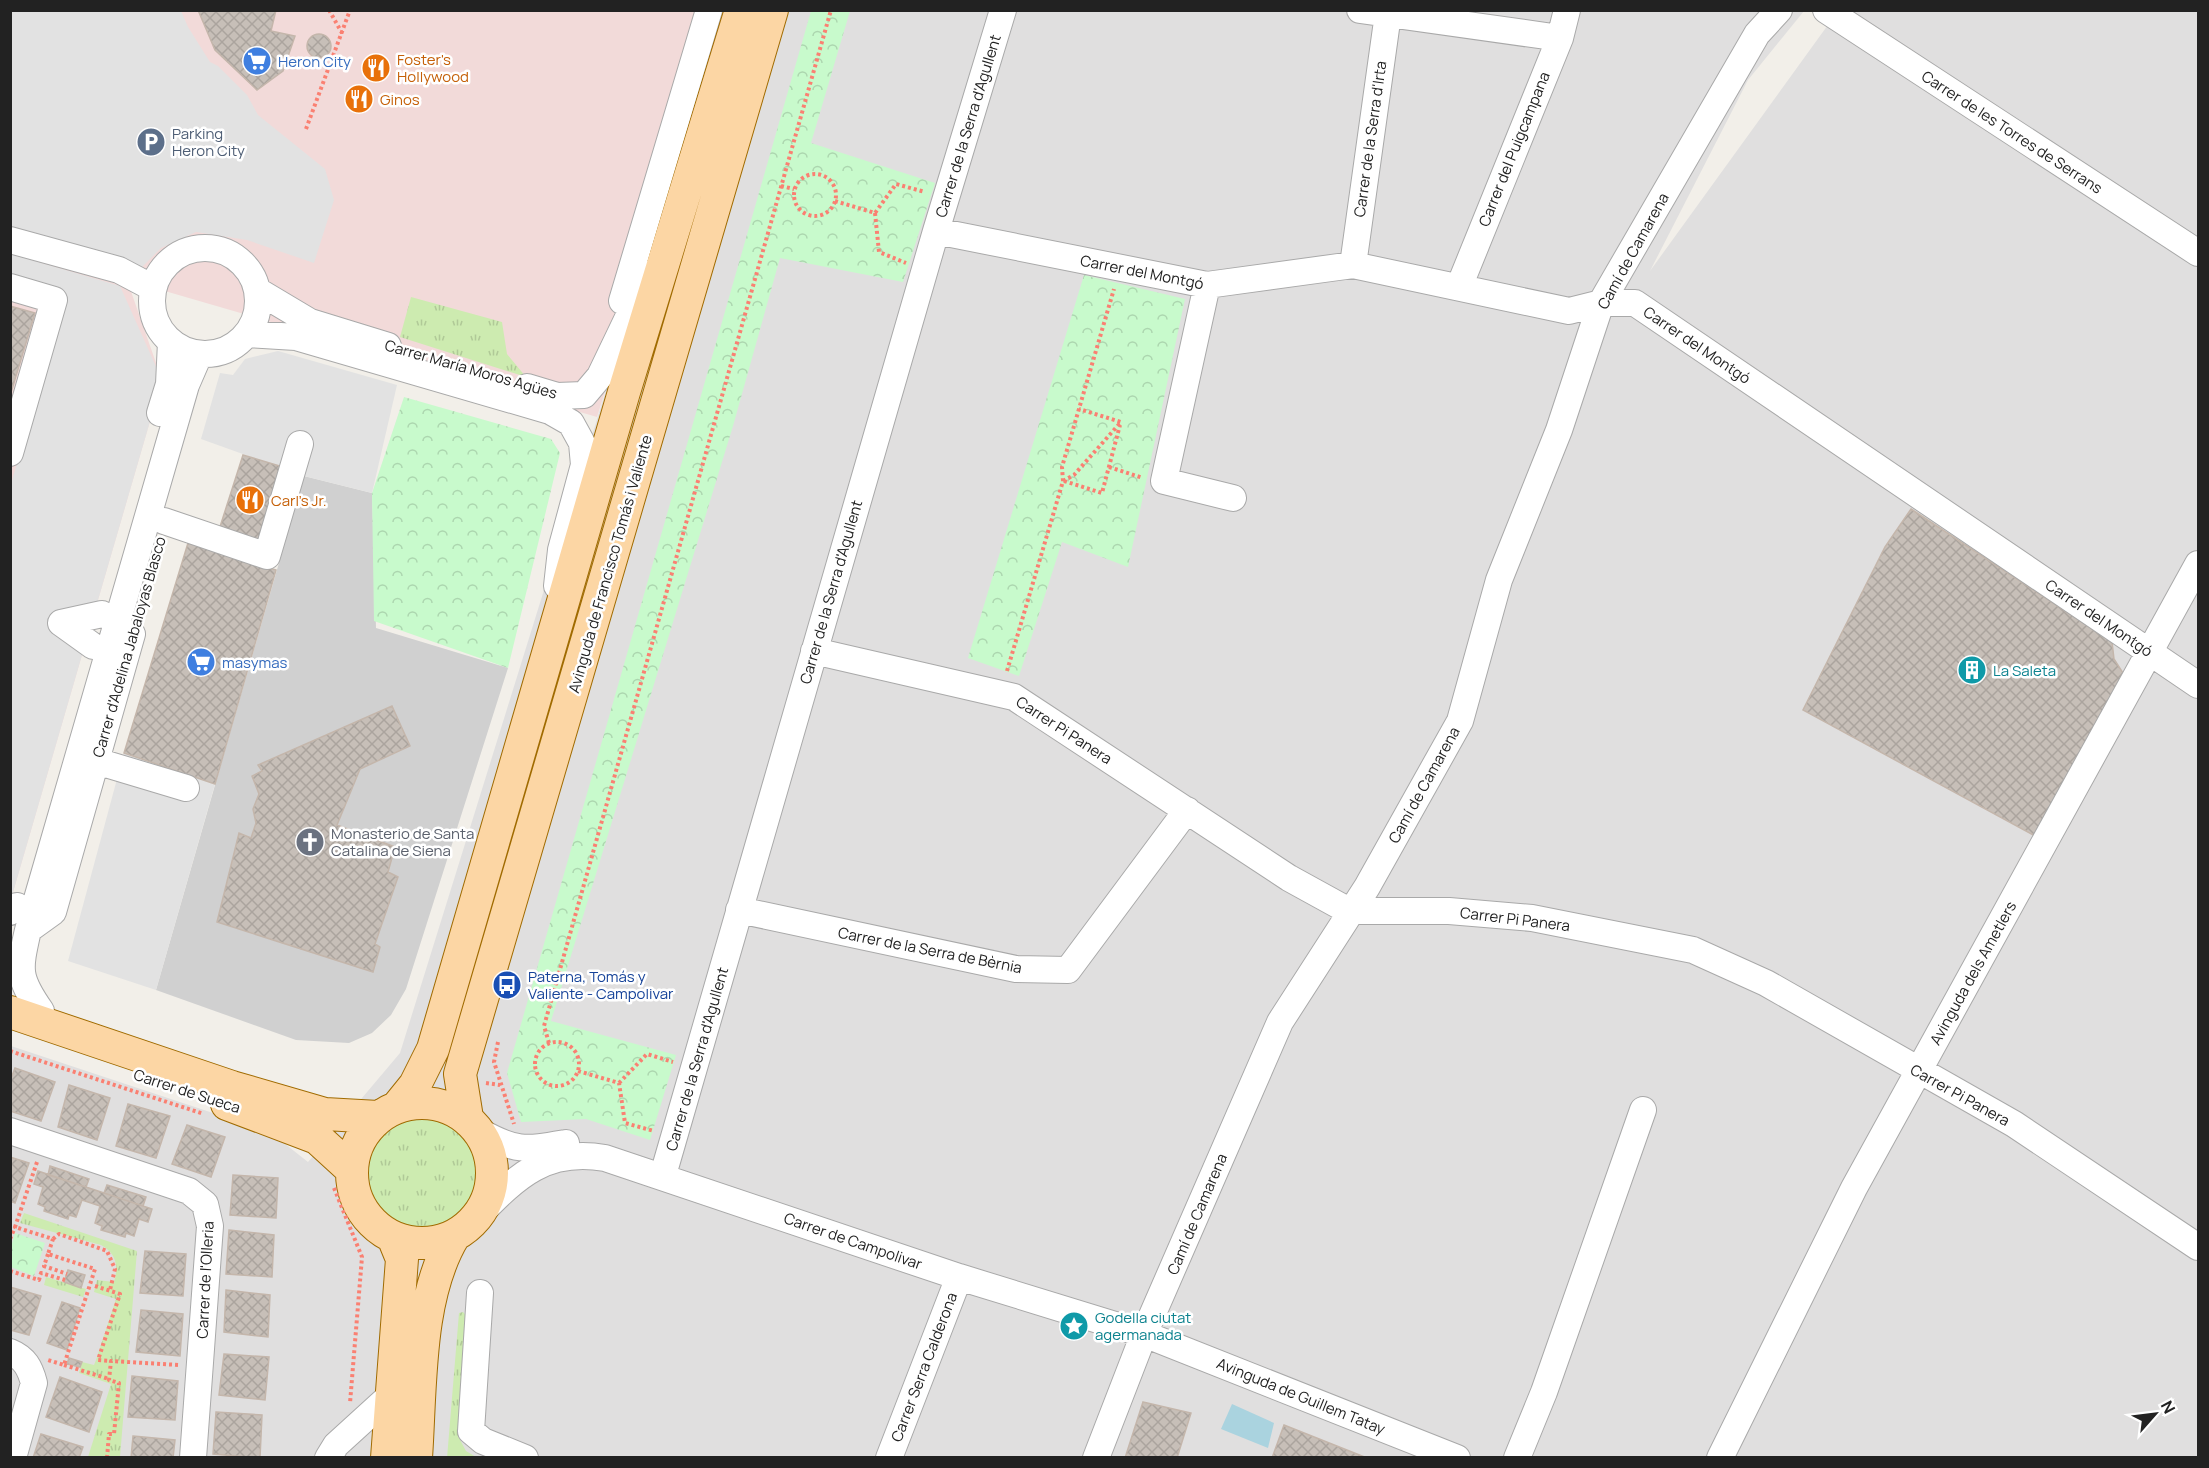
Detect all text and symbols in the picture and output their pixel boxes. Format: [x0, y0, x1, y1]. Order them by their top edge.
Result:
street label: Carrer de la Serra d'Agullent [930, 32, 1006, 220]
supermarket icon: Heron City [241, 45, 273, 77]
place label: Foster's Hollywood [397, 49, 469, 87]
place label: Heron City [278, 51, 351, 72]
restaurant icon: Foster's Hollywood [360, 52, 392, 84]
street label: Carrer de la Serra d'Irta [1349, 60, 1391, 218]
street label: Carrer de les Torres de Serrans [1917, 65, 2107, 199]
street label: Carrer del Puigcampana [1473, 68, 1555, 230]
restaurant icon: Ginos [343, 83, 375, 115]
place label: Ginos [380, 89, 420, 110]
place label: Parking Heron City [172, 123, 245, 161]
parking icon: Parking Heron City [135, 126, 167, 158]
street label: Camí de Camarena [1592, 189, 1674, 313]
street label: Carrer del Montgó [1079, 250, 1206, 294]
street label: Carrer del Montgó [1639, 301, 1755, 389]
street label: Carrer María Moros Agües [382, 334, 560, 404]
street label: Avinguda de Francisco Tomás i Valiente [563, 432, 657, 695]
restaurant icon: Carl's Jr. [234, 484, 266, 516]
place label: Carl's Jr. [271, 490, 327, 511]
street label: Carrer de la Serra d'Agullent [795, 498, 867, 686]
street label: Carrer d'Adelina Jabaloyas Blasco [87, 534, 171, 760]
street label: Carrer del Montgó [2041, 574, 2157, 662]
supermarket icon: masymas [185, 646, 217, 678]
place label: masymas [222, 652, 288, 673]
building icon: La Saleta [1956, 654, 1988, 686]
place label: La Saleta [1993, 660, 2056, 681]
street label: Carrer Pi Panera [1012, 691, 1116, 769]
street label: Camí de Camarena [1383, 723, 1465, 847]
place label: Monasterio de Santa Catalina de Siena [331, 823, 474, 861]
church icon: Monasterio de Santa Catalina de Siena [294, 826, 326, 858]
street label: Avinguda dels Ametlers [1925, 897, 2021, 1049]
street label: Carrer Pi Panera [1459, 902, 1571, 936]
street label: Carrer de la Serra de Bèrnia [836, 922, 1024, 978]
street label: Carrer de la Serra d'Agullent [661, 965, 733, 1153]
place label: Paterna, Tomás y Valiente - Campolivar [528, 966, 674, 1004]
bus stop icon: Paterna, Tomás y Valiente - Campolivar [491, 969, 523, 1001]
street label: Carrer Pi Panera [1907, 1059, 2013, 1131]
street label: Carrer de Sueca [131, 1064, 243, 1118]
street label: Camí de Camarena [1162, 1150, 1232, 1278]
street label: Carrer de Campolivar [781, 1207, 926, 1275]
street label: Carrer de l'Olleria [191, 1221, 219, 1339]
street label: Carrer Serra Calderona [886, 1289, 962, 1445]
place label: Godella ciutat agermanada [1095, 1307, 1191, 1345]
place icon: Godella ciutat agermanada [1058, 1310, 1090, 1342]
street label: Avinguda de Guillem Tatay [1214, 1353, 1388, 1439]
north arrow [2125, 1384, 2185, 1444]
text: N [2156, 1397, 2181, 1417]

